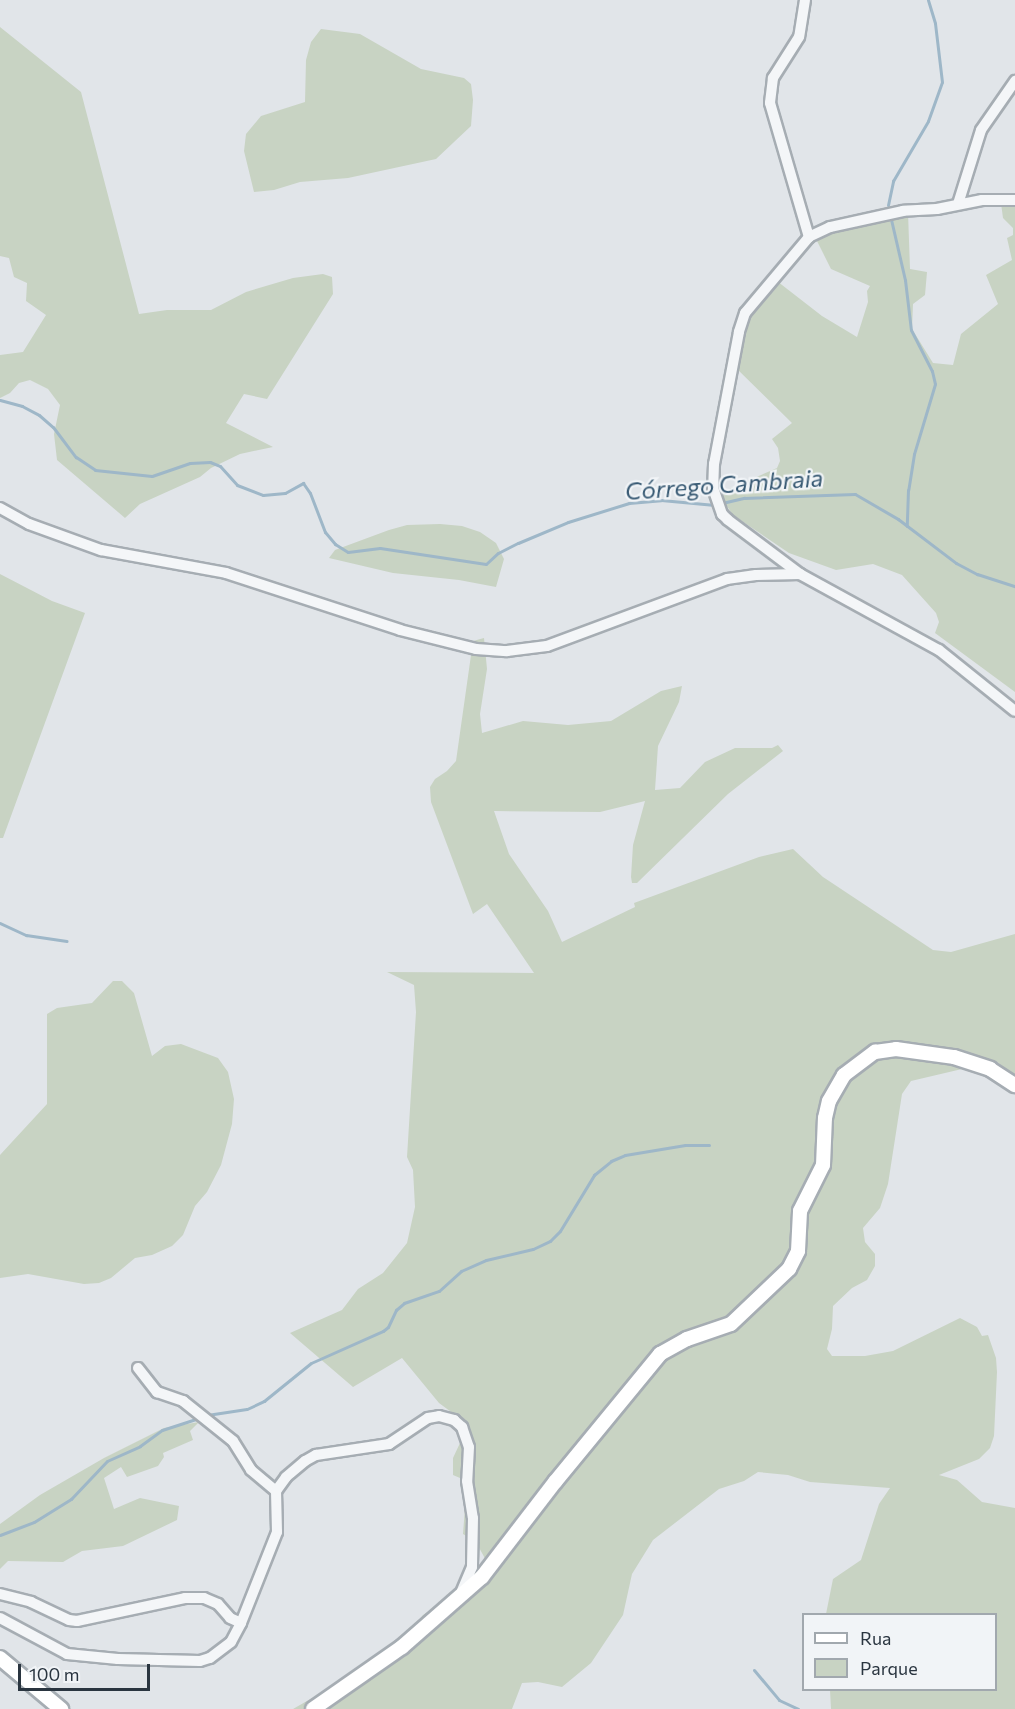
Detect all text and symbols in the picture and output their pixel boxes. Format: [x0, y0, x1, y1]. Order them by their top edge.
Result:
water label: Córrego Cambraia [624, 463, 824, 505]
legend [802, 1613, 997, 1691]
text: Rua [860, 1627, 891, 1649]
scale bar [21, 1652, 153, 1690]
text: Parque [860, 1657, 918, 1679]
text: 100 m [29, 1663, 79, 1685]

